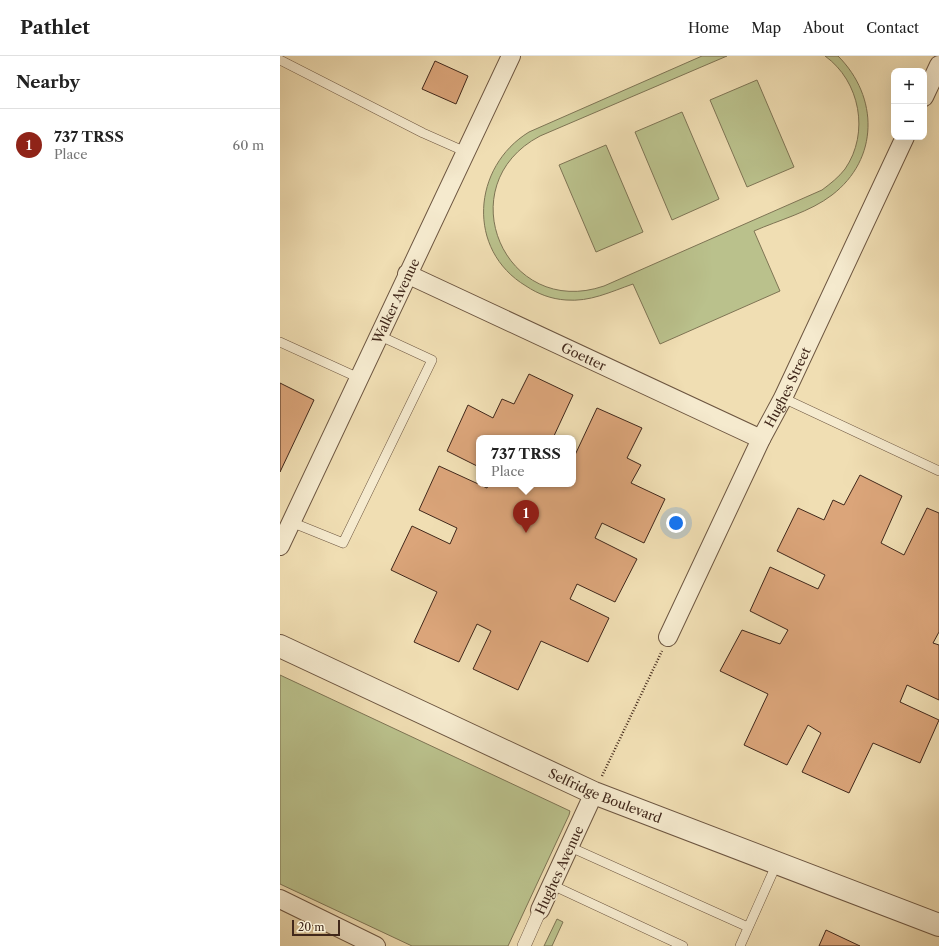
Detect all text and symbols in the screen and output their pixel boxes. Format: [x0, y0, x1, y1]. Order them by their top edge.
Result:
text: Pathlet [20, 16, 90, 39]
text: Home [688, 19, 729, 37]
text: Map [751, 19, 781, 37]
text: About [803, 19, 844, 37]
text: Contact [866, 19, 919, 37]
map controls [891, 68, 927, 140]
button: + [891, 68, 927, 104]
text: Nearby [16, 72, 80, 92]
button: − [891, 104, 927, 140]
text: 737 TRSS [54, 127, 124, 146]
text: 1 [26, 137, 32, 153]
text: 60 m [233, 137, 264, 153]
text: Place [54, 146, 87, 162]
street label: Walker Avenue [368, 256, 423, 347]
street label: Goetter [559, 339, 609, 374]
street label: Hughes Street [761, 344, 814, 430]
popup [476, 435, 576, 487]
text: 737 TRSS [491, 444, 561, 463]
text: Place [491, 463, 525, 479]
pin: 1 [513, 500, 539, 533]
your location [666, 513, 686, 533]
street label: Selfridge Boulevard [546, 765, 664, 826]
street label: Hughes Avenue [531, 823, 587, 917]
scale bar [292, 918, 340, 937]
text: 20 m [298, 920, 324, 934]

